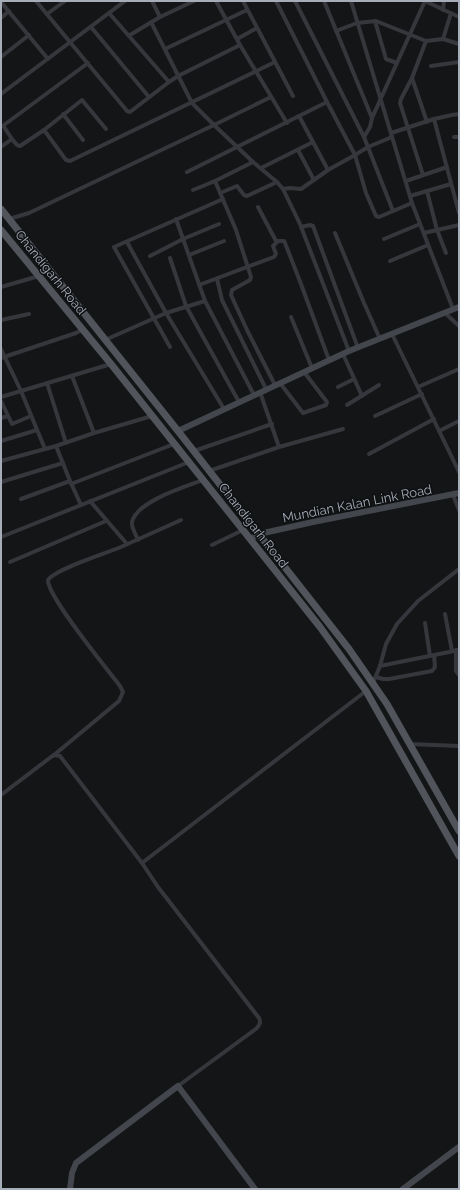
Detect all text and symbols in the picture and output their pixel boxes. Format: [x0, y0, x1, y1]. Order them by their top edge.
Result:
street label: Chandigarh Road [12, 227, 89, 317]
street label: Chandigarh Road [216, 480, 291, 571]
street label: Mundian Kalan Link Road [281, 482, 433, 525]

